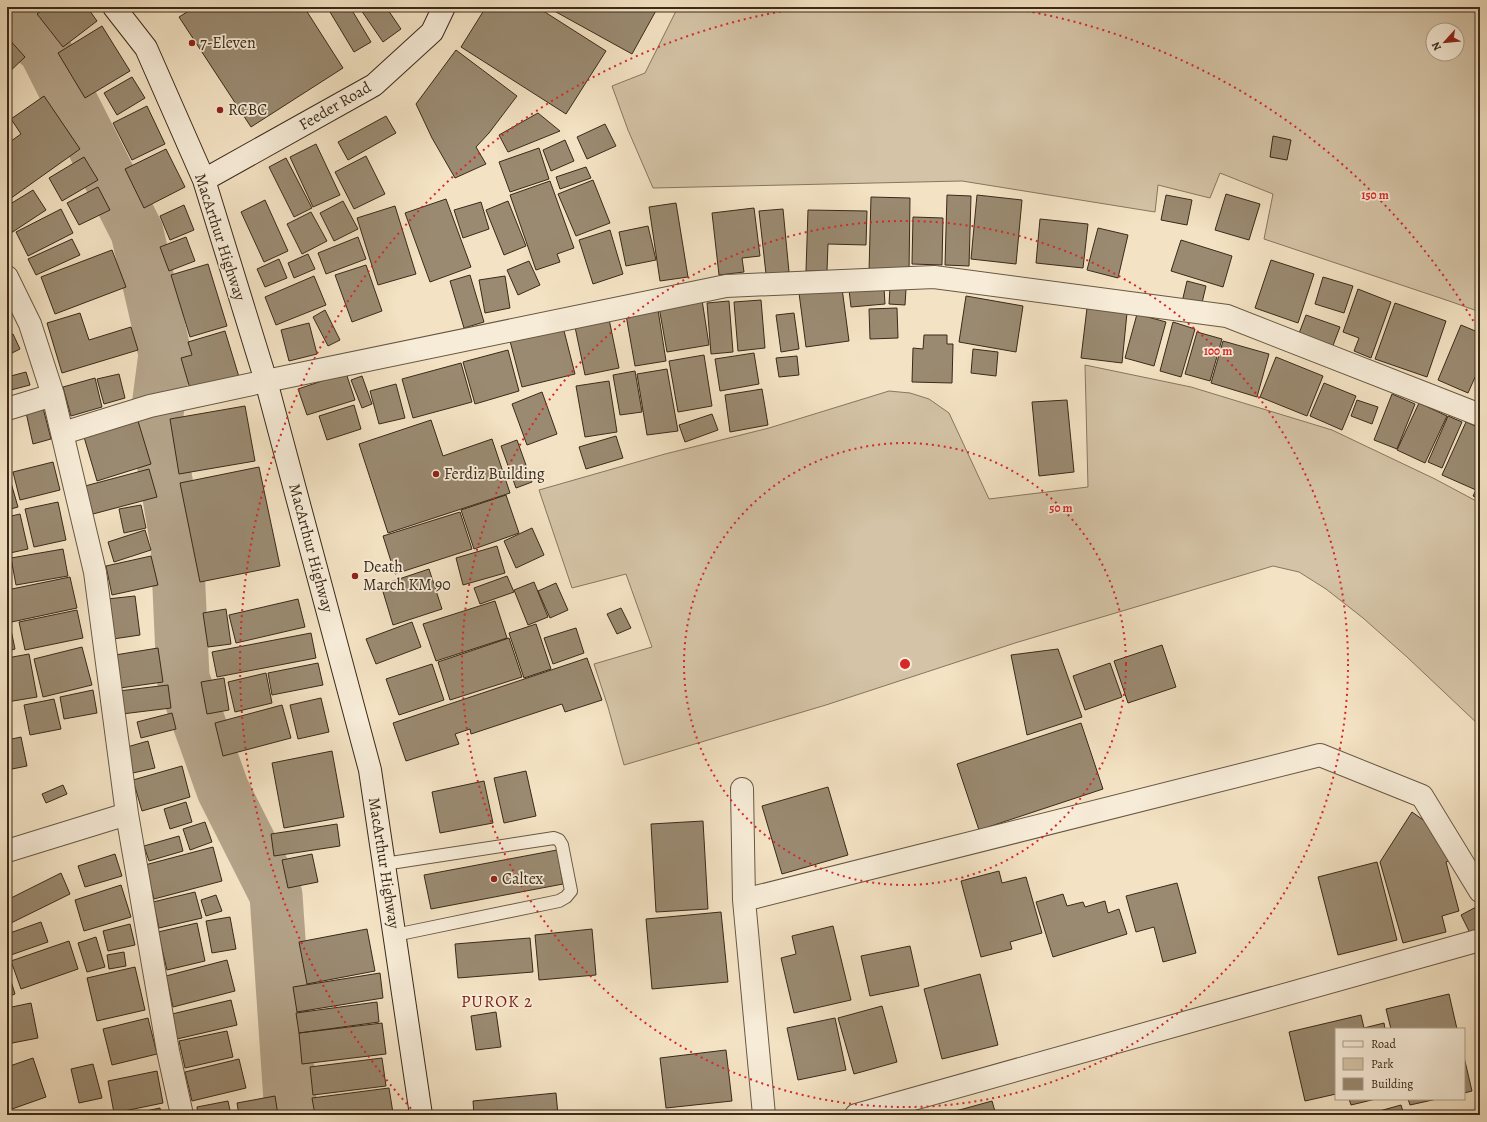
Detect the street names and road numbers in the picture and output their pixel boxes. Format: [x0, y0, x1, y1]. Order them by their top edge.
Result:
street label: Feeder Road [295, 76, 376, 136]
street label: MacArthur Highway [189, 171, 251, 304]
street label: MacArthur Highway [283, 481, 339, 616]
street label: MacArthur Highway [363, 796, 405, 931]

